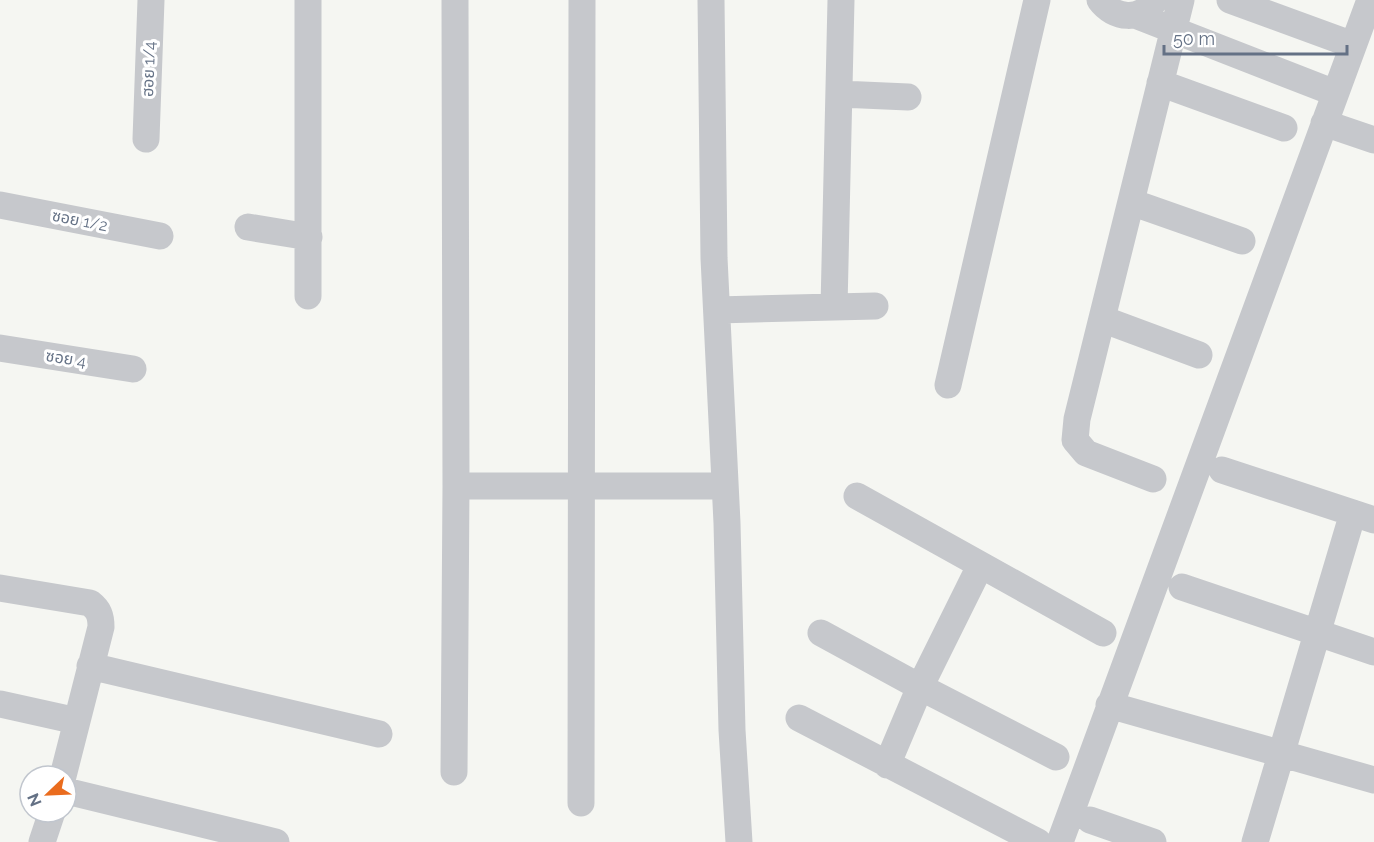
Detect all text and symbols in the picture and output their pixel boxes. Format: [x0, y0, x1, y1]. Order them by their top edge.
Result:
scale bar [1164, 18, 1347, 56]
text: 50 m [1173, 28, 1215, 49]
street label: ฮอย 1/4 [138, 41, 159, 97]
street label: ซอย 1/2 [51, 206, 109, 235]
street label: ซอย 4 [44, 346, 88, 371]
north arrow [18, 764, 78, 824]
text: N [24, 790, 46, 809]

